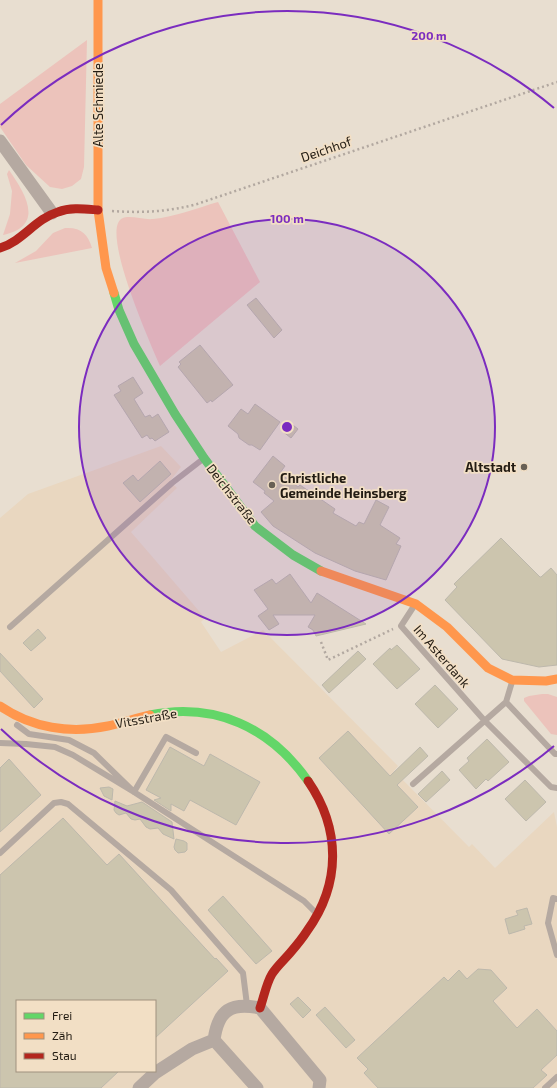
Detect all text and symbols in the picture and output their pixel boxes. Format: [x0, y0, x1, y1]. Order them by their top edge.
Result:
text: 200 m [411, 28, 447, 42]
street label: Alte Schmiede [90, 63, 106, 147]
street label: Deichhof [299, 133, 354, 165]
text: 100 m [270, 211, 304, 225]
centre of rings [280, 420, 294, 434]
place label: Altstadt [465, 459, 517, 475]
street label: Deichstraße [203, 461, 261, 527]
marker: Altstadt [519, 462, 529, 472]
place label: Christliche Gemeinde Heinsberg [280, 470, 407, 501]
marker: Christliche Gemeinde Heinsberg [267, 480, 277, 490]
street label: Im Asterdank [410, 621, 474, 691]
street label: Vitsstraße [114, 705, 178, 731]
legend [16, 1000, 156, 1072]
text: Frei [52, 1008, 72, 1022]
text: Zäh [52, 1028, 72, 1042]
text: Stau [52, 1048, 77, 1062]

